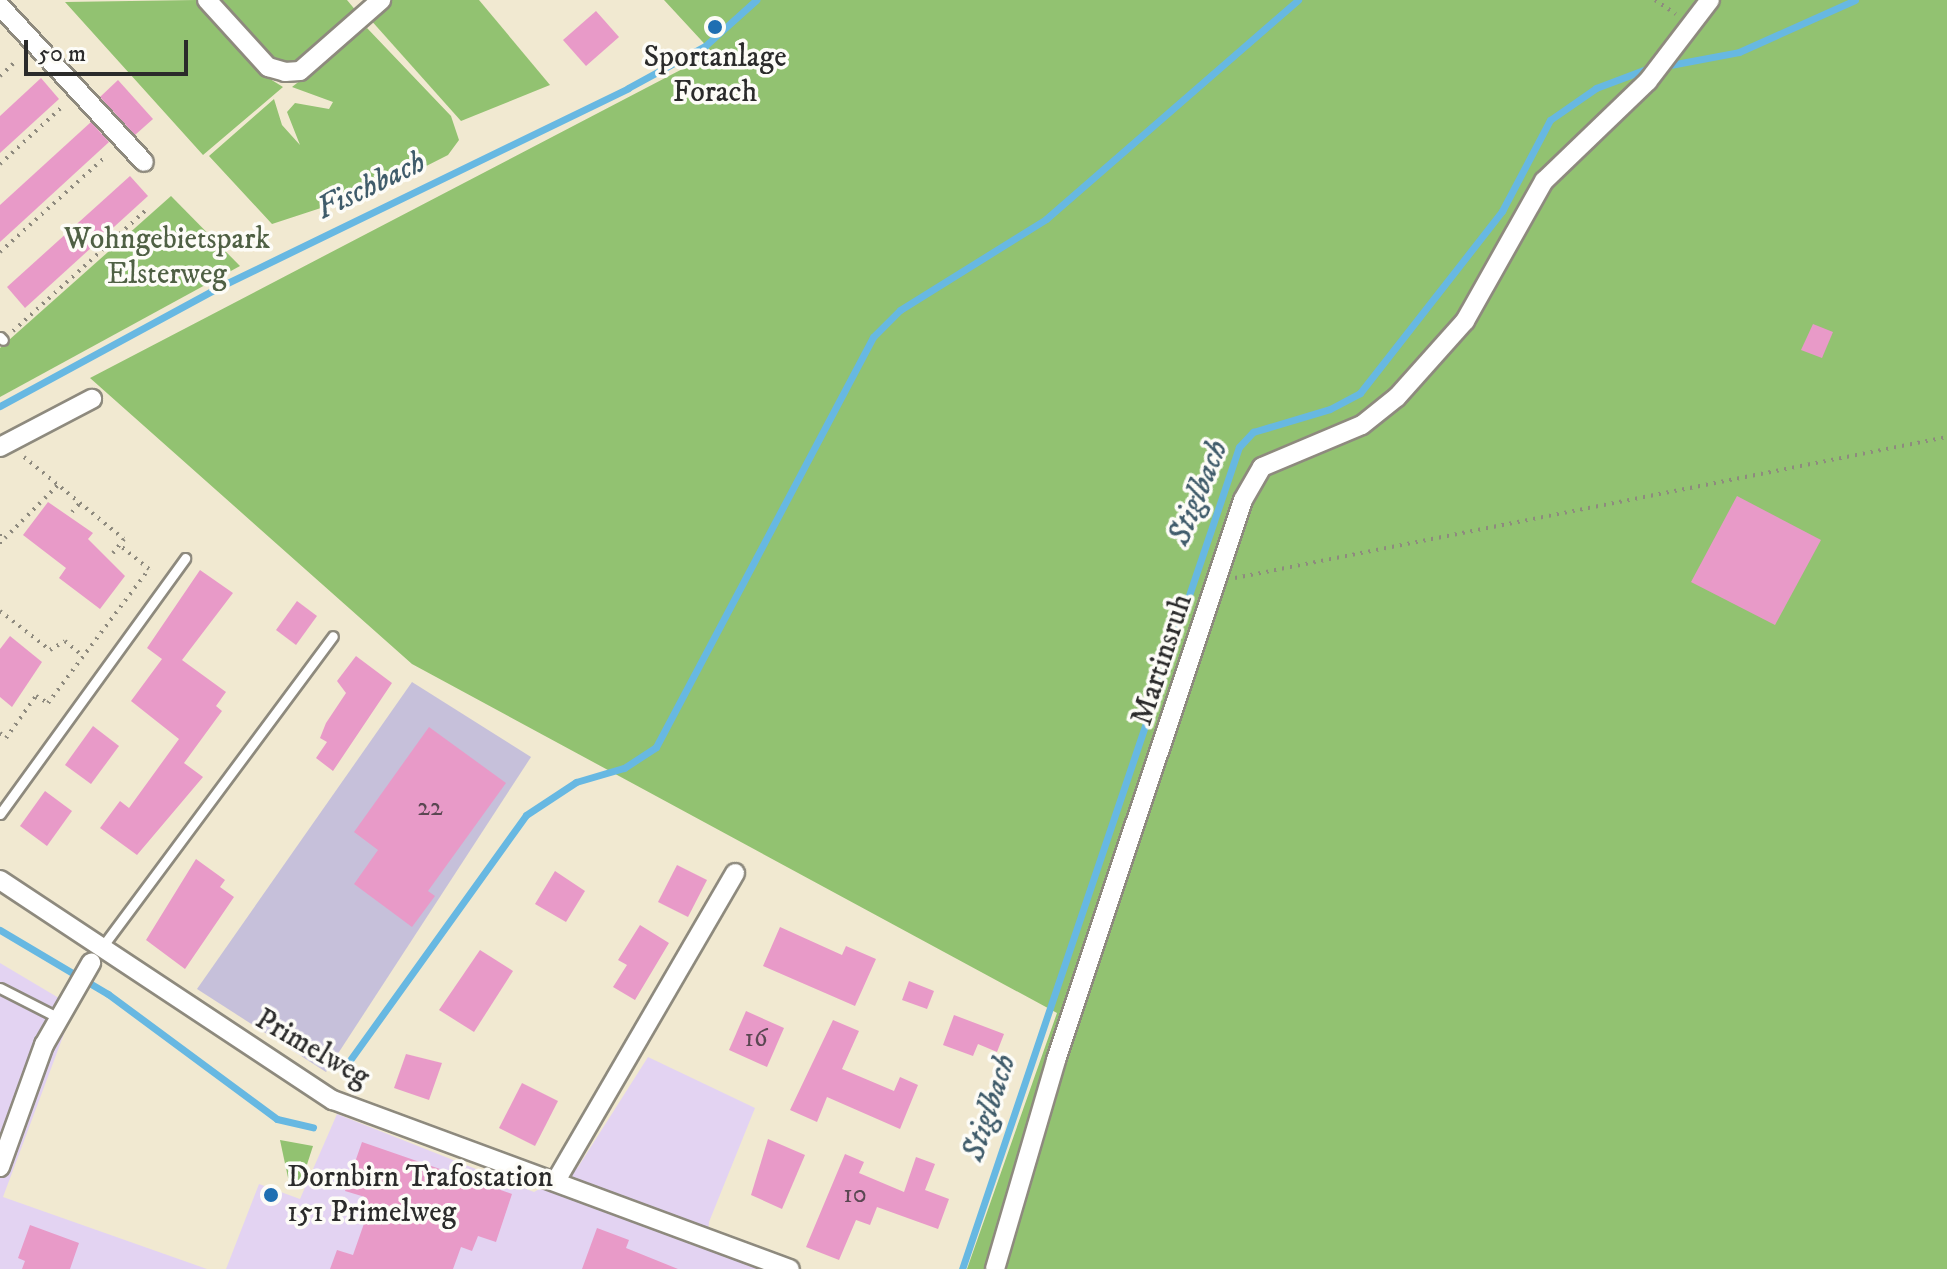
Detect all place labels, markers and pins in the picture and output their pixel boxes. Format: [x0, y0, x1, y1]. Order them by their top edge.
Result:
marker: Sportanlage Forach [706, 18, 724, 36]
place label: Sportanlage Forach [643, 40, 787, 110]
place label: Dornbirn Trafostation 151 Primelweg [287, 1160, 553, 1230]
marker: Dornbirn Trafostation 151 Primelweg [262, 1186, 280, 1204]

